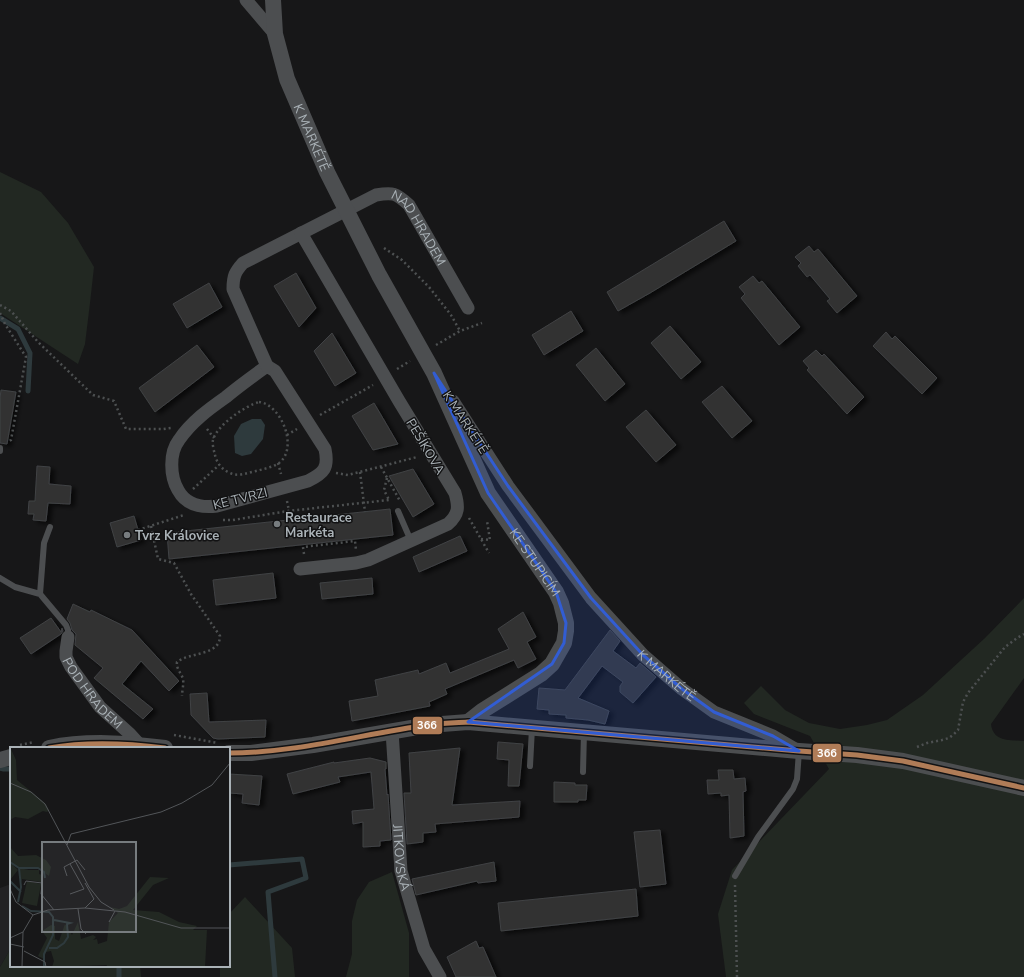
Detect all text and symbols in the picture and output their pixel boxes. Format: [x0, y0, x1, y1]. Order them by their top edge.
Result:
street label: K MARKÉTĚ [289, 101, 334, 174]
street label: NAD HRADEM [388, 186, 450, 269]
street label: K MARKÉTĚ [438, 387, 493, 458]
street label: PEŠÍKOVA [401, 415, 450, 478]
street label: KE TVRZI [211, 484, 269, 514]
place label: Restaurace Markéta [285, 509, 352, 542]
marker: Restaurace Markéta [272, 519, 282, 529]
street label: KE STUPICÍM [505, 525, 564, 600]
place label: Tvrz Královice [135, 527, 219, 545]
marker: Tvrz Královice [122, 530, 132, 540]
street label: K MARKÉTĚ [632, 646, 700, 706]
street label: POD HRADEM [58, 654, 126, 733]
line badge: 366 [412, 716, 443, 735]
text: 366 [417, 718, 437, 733]
line badge: 366 [812, 743, 842, 763]
text: 366 [817, 746, 837, 761]
inset map [10, 747, 230, 967]
street label: JITKOVSKÁ [388, 823, 415, 894]

